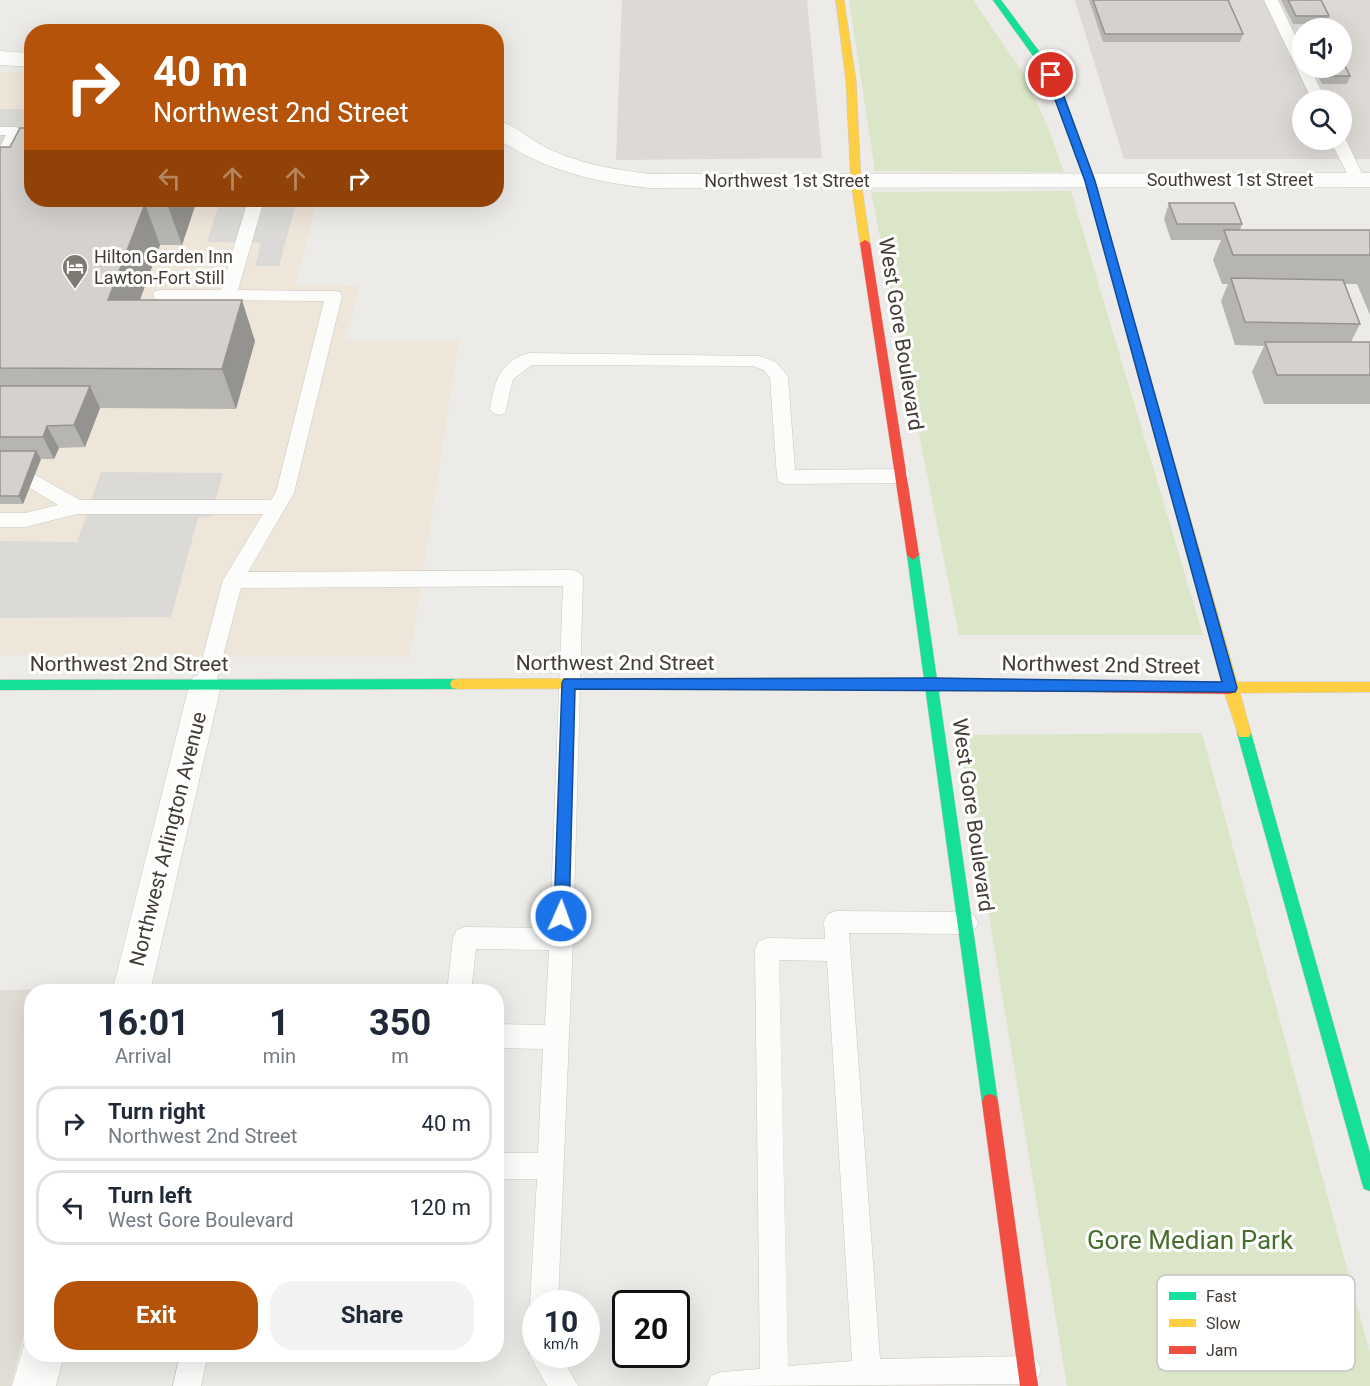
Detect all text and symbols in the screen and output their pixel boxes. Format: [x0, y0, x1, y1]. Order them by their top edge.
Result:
map controls [1292, 18, 1352, 150]
button: sound [1292, 18, 1352, 78]
text: 40 m [153, 47, 248, 96]
icon: right [54, 48, 132, 126]
pin [1025, 49, 1076, 100]
icon: arrive [1034, 58, 1067, 91]
button: search [1292, 90, 1352, 150]
text: Northwest 2nd Street [153, 97, 409, 129]
icon: left [153, 162, 186, 195]
icon: ahead [216, 162, 249, 195]
icon: ahead [279, 162, 312, 195]
icon: right [342, 162, 375, 195]
street label: Southwest 1st Street [1147, 169, 1313, 190]
street label: Northwest 1st Street [704, 170, 870, 191]
street label: West Gore Boulevard [874, 236, 928, 432]
place label: Hilton Garden Inn Lawton-Fort Still [94, 246, 233, 288]
hotel icon: Hilton Garden Inn Lawton-Fort Still [60, 252, 90, 290]
street label: Northwest 2nd Street [516, 651, 714, 675]
street label: Northwest 2nd Street [1001, 651, 1201, 679]
street label: Northwest 2nd Street [30, 652, 228, 676]
street label: Northwest Arlington Avenue [125, 709, 211, 969]
street label: West Gore Boulevard [948, 717, 998, 913]
position arrow [529, 884, 593, 948]
text: 16:01 [97, 1002, 190, 1044]
text: 1 [269, 1002, 290, 1044]
text: 350 [369, 1002, 431, 1044]
text: Arrival [115, 1044, 172, 1068]
text: min [263, 1044, 296, 1068]
text: m [391, 1044, 409, 1068]
text: Turn right [108, 1099, 205, 1124]
icon: right [57, 1107, 90, 1140]
text: 40 m [422, 1111, 471, 1136]
text: Northwest 2nd Street [108, 1124, 297, 1148]
text: Turn left [108, 1183, 192, 1208]
icon: left [57, 1191, 90, 1224]
text: 120 m [409, 1195, 471, 1220]
text: West Gore Boulevard [108, 1208, 294, 1232]
park label: Gore Median Park [1087, 1225, 1294, 1255]
legend [1157, 1275, 1355, 1371]
button: Exit [54, 1281, 258, 1350]
button: Share [270, 1281, 474, 1350]
text: Fast [1206, 1287, 1237, 1306]
speed limit sign: 20 [612, 1290, 690, 1368]
text: 10 [544, 1304, 578, 1339]
text: Slow [1206, 1314, 1241, 1333]
text: km/h [543, 1335, 579, 1353]
text: Jam [1206, 1341, 1238, 1360]

